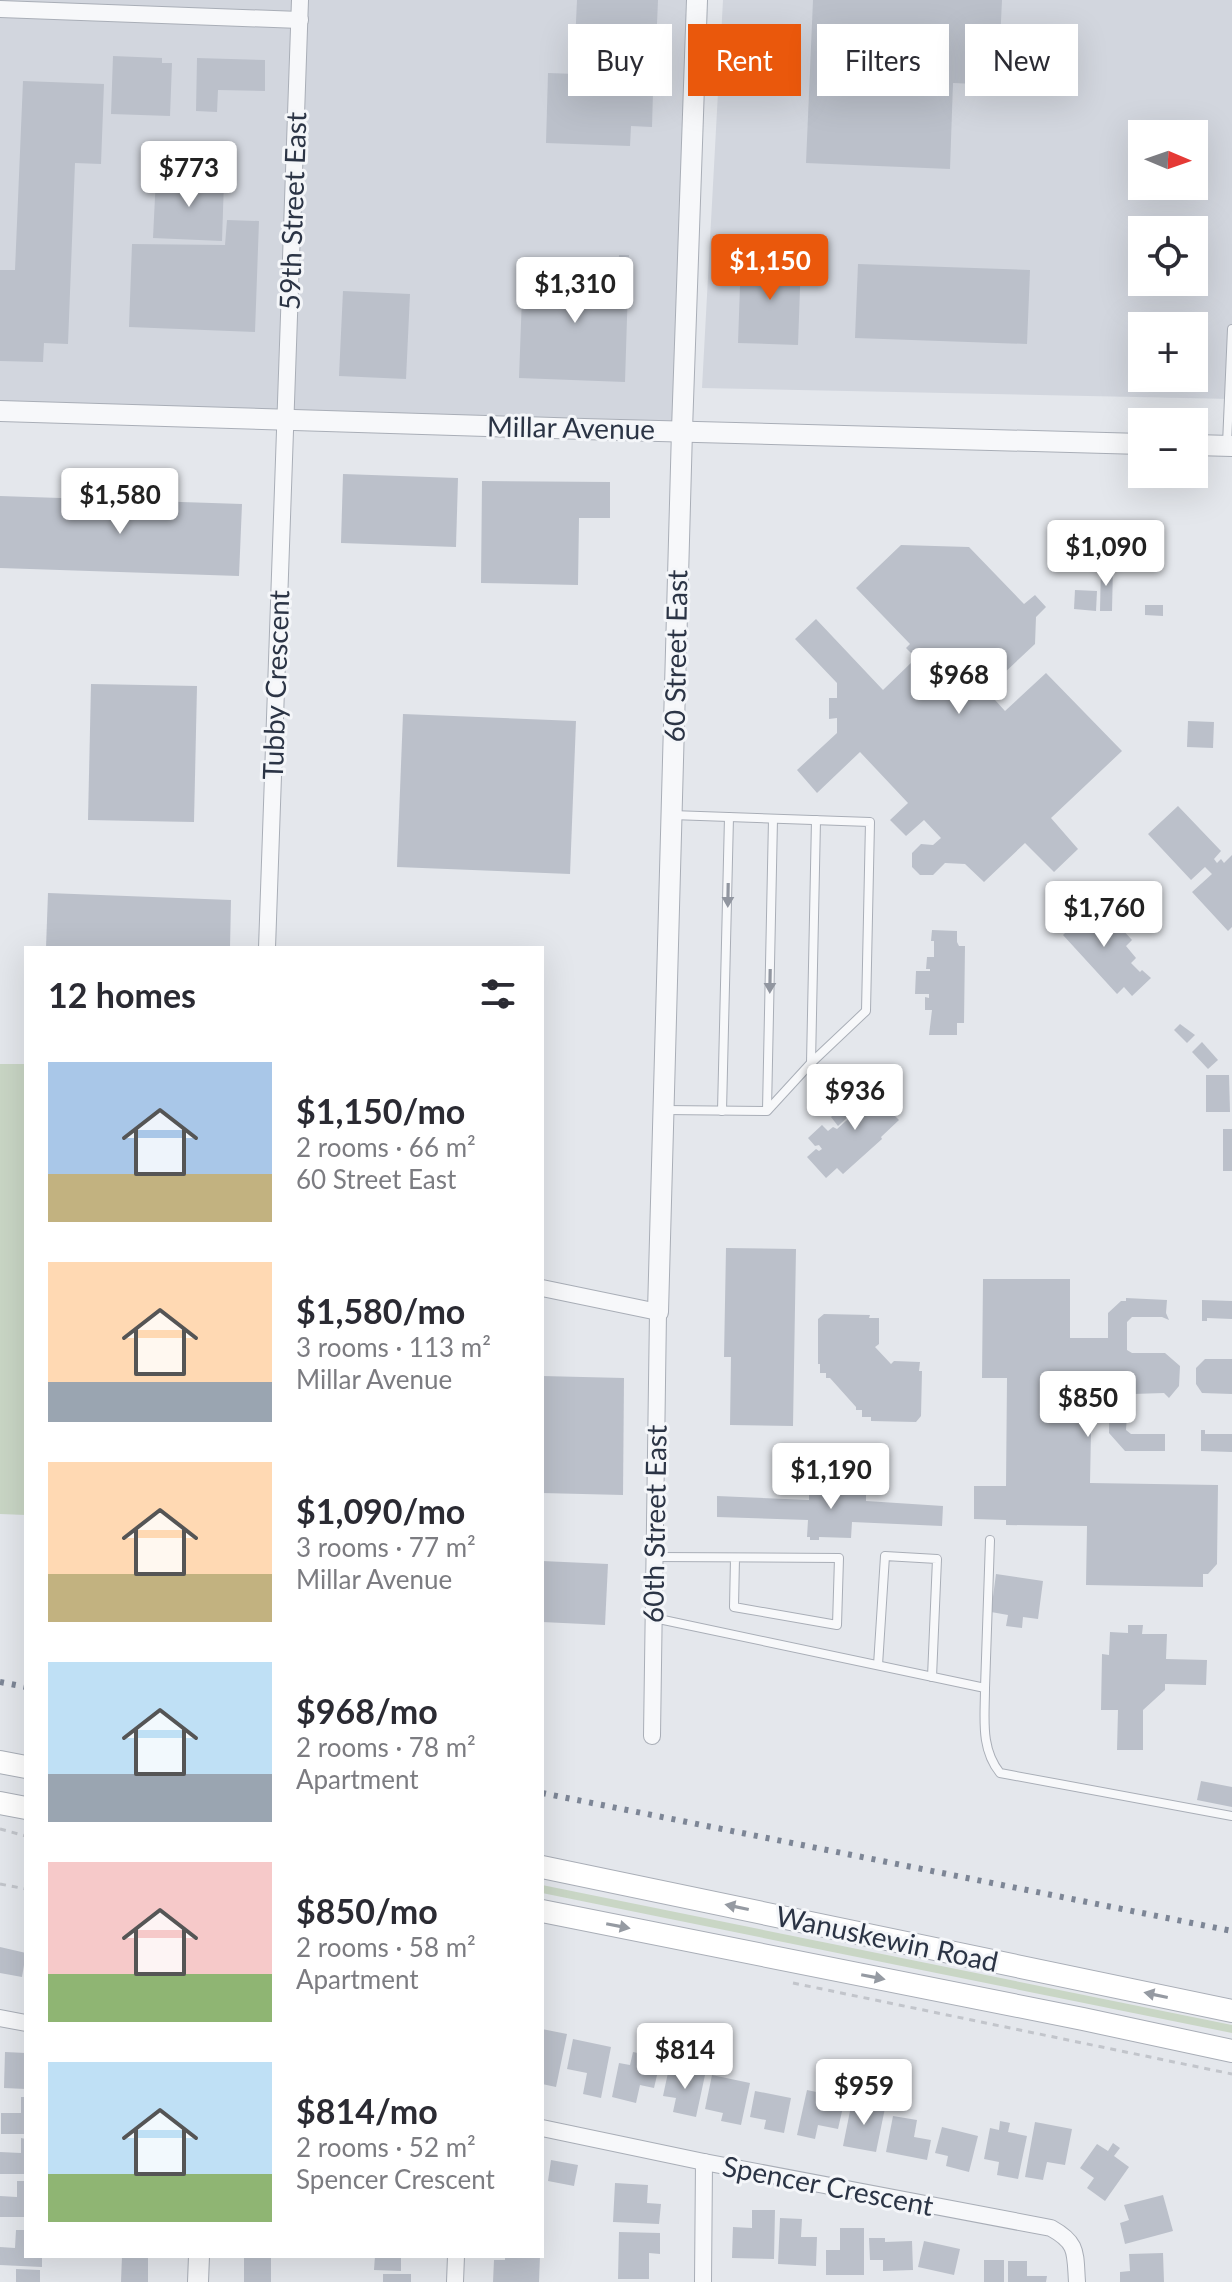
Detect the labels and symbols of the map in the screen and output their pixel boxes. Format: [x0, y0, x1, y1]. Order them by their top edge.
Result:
street label: 59th Street East [272, 111, 312, 311]
north arrow [1128, 120, 1208, 200]
pin: $773 [142, 141, 236, 209]
pin: $1,150 [705, 234, 835, 302]
pin: $1,310 [510, 257, 640, 325]
street label: Millar Avenue [487, 409, 655, 445]
pin: $1,580 [55, 468, 185, 536]
pin: $1,090 [1041, 520, 1171, 588]
street label: 60 Street East [656, 569, 694, 743]
street label: Tubby Crescent [255, 590, 295, 780]
pin: $968 [912, 648, 1006, 716]
pin: $1,760 [1039, 881, 1169, 949]
one-way arrow [721, 883, 734, 908]
one-way arrow [764, 969, 776, 994]
pin: $936 [808, 1064, 902, 1132]
pin: $850 [1041, 1371, 1135, 1439]
street label: 60th Street East [635, 1425, 673, 1623]
pin: $1,190 [766, 1443, 896, 1511]
street label: Wanuskewin Road [773, 1898, 1001, 1978]
one-way arrow [724, 1900, 749, 1913]
one-way arrow [606, 1920, 631, 1933]
one-way arrow [861, 1971, 886, 1984]
one-way arrow [1143, 1988, 1168, 2001]
pin: $814 [638, 2023, 732, 2091]
pin: $959 [817, 2059, 911, 2127]
street label: Spencer Crescent [720, 2148, 937, 2222]

